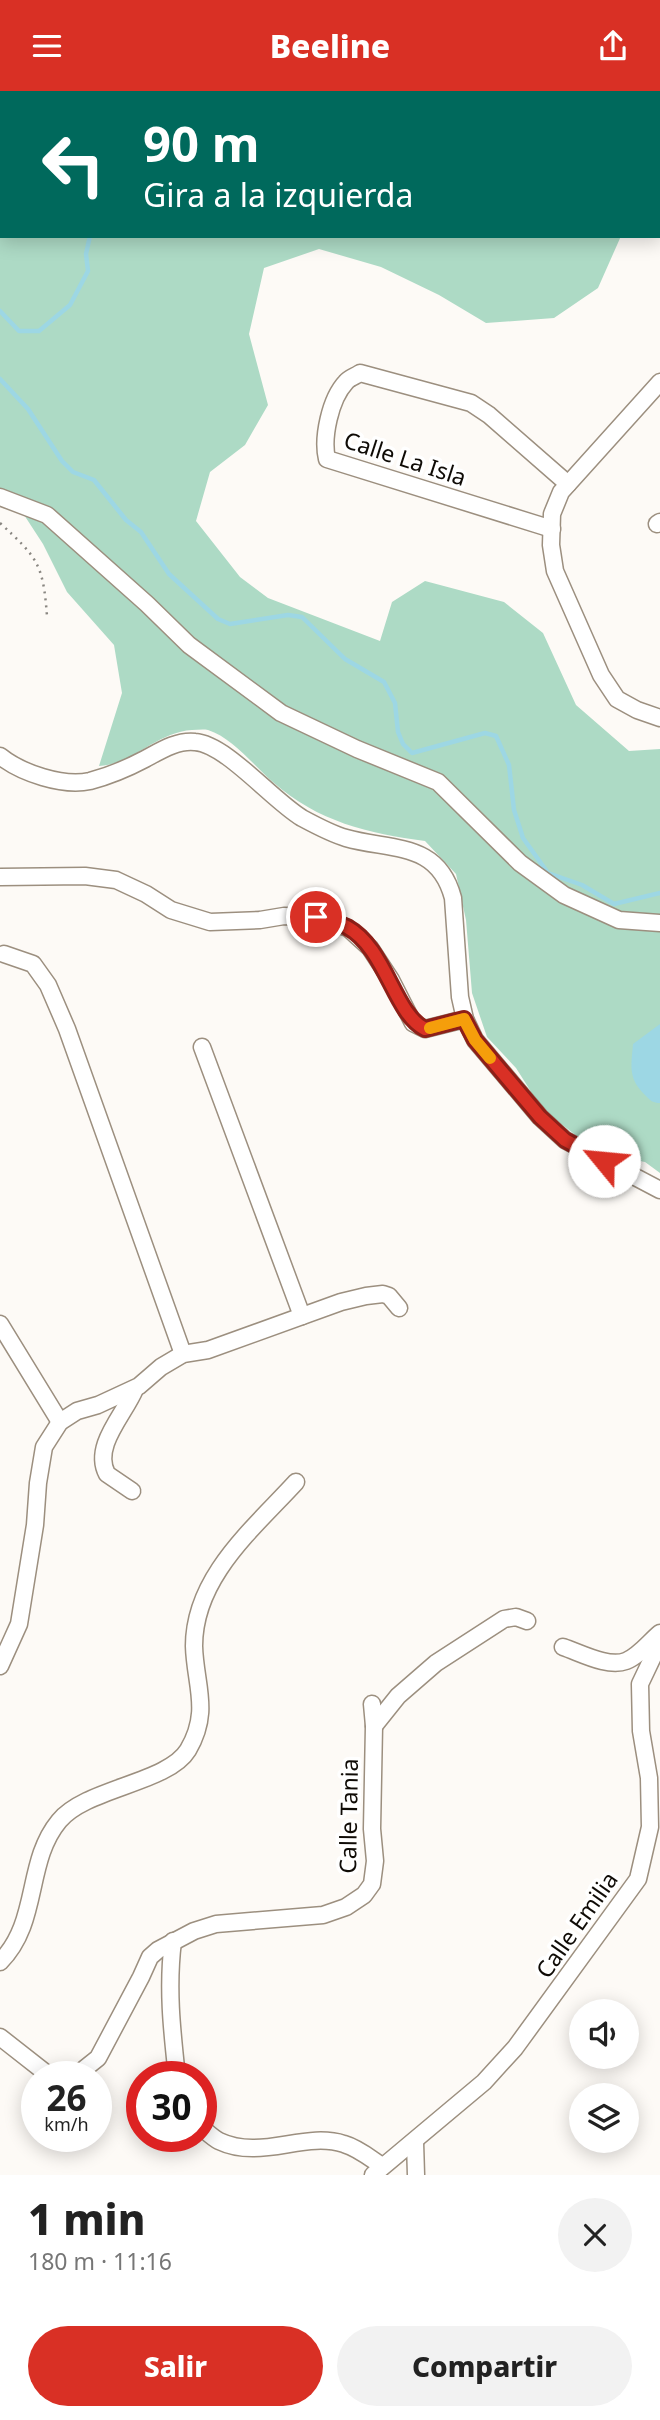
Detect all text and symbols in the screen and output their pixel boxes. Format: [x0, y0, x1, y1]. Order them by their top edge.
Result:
text: Beeline [270, 24, 390, 67]
icon: menu [28, 27, 66, 65]
icon: share [594, 27, 632, 65]
text: 90 m [143, 110, 260, 176]
icon: left [28, 119, 119, 210]
text: Gira a la izquierda [143, 173, 413, 216]
street label: Calle La Isla [340, 423, 471, 493]
pin [286, 887, 346, 947]
icon: arrive [297, 898, 335, 936]
position arrow [567, 1124, 641, 1198]
street label: Calle Tania [331, 1758, 365, 1874]
street label: Calle Emilia [528, 1865, 625, 1984]
map controls [569, 1999, 639, 2153]
button: sound [569, 1999, 639, 2069]
speed limit sign: 30 [126, 2061, 217, 2152]
text: 26 [46, 2074, 87, 2121]
button: layers [569, 2083, 639, 2153]
text: km/h [44, 2112, 89, 2136]
text: 1 min [28, 2190, 145, 2247]
button: close [558, 2198, 632, 2272]
text: 180 m · 11:16 [28, 2245, 172, 2277]
button: Salir [28, 2326, 323, 2406]
button: Compartir [337, 2326, 632, 2406]

